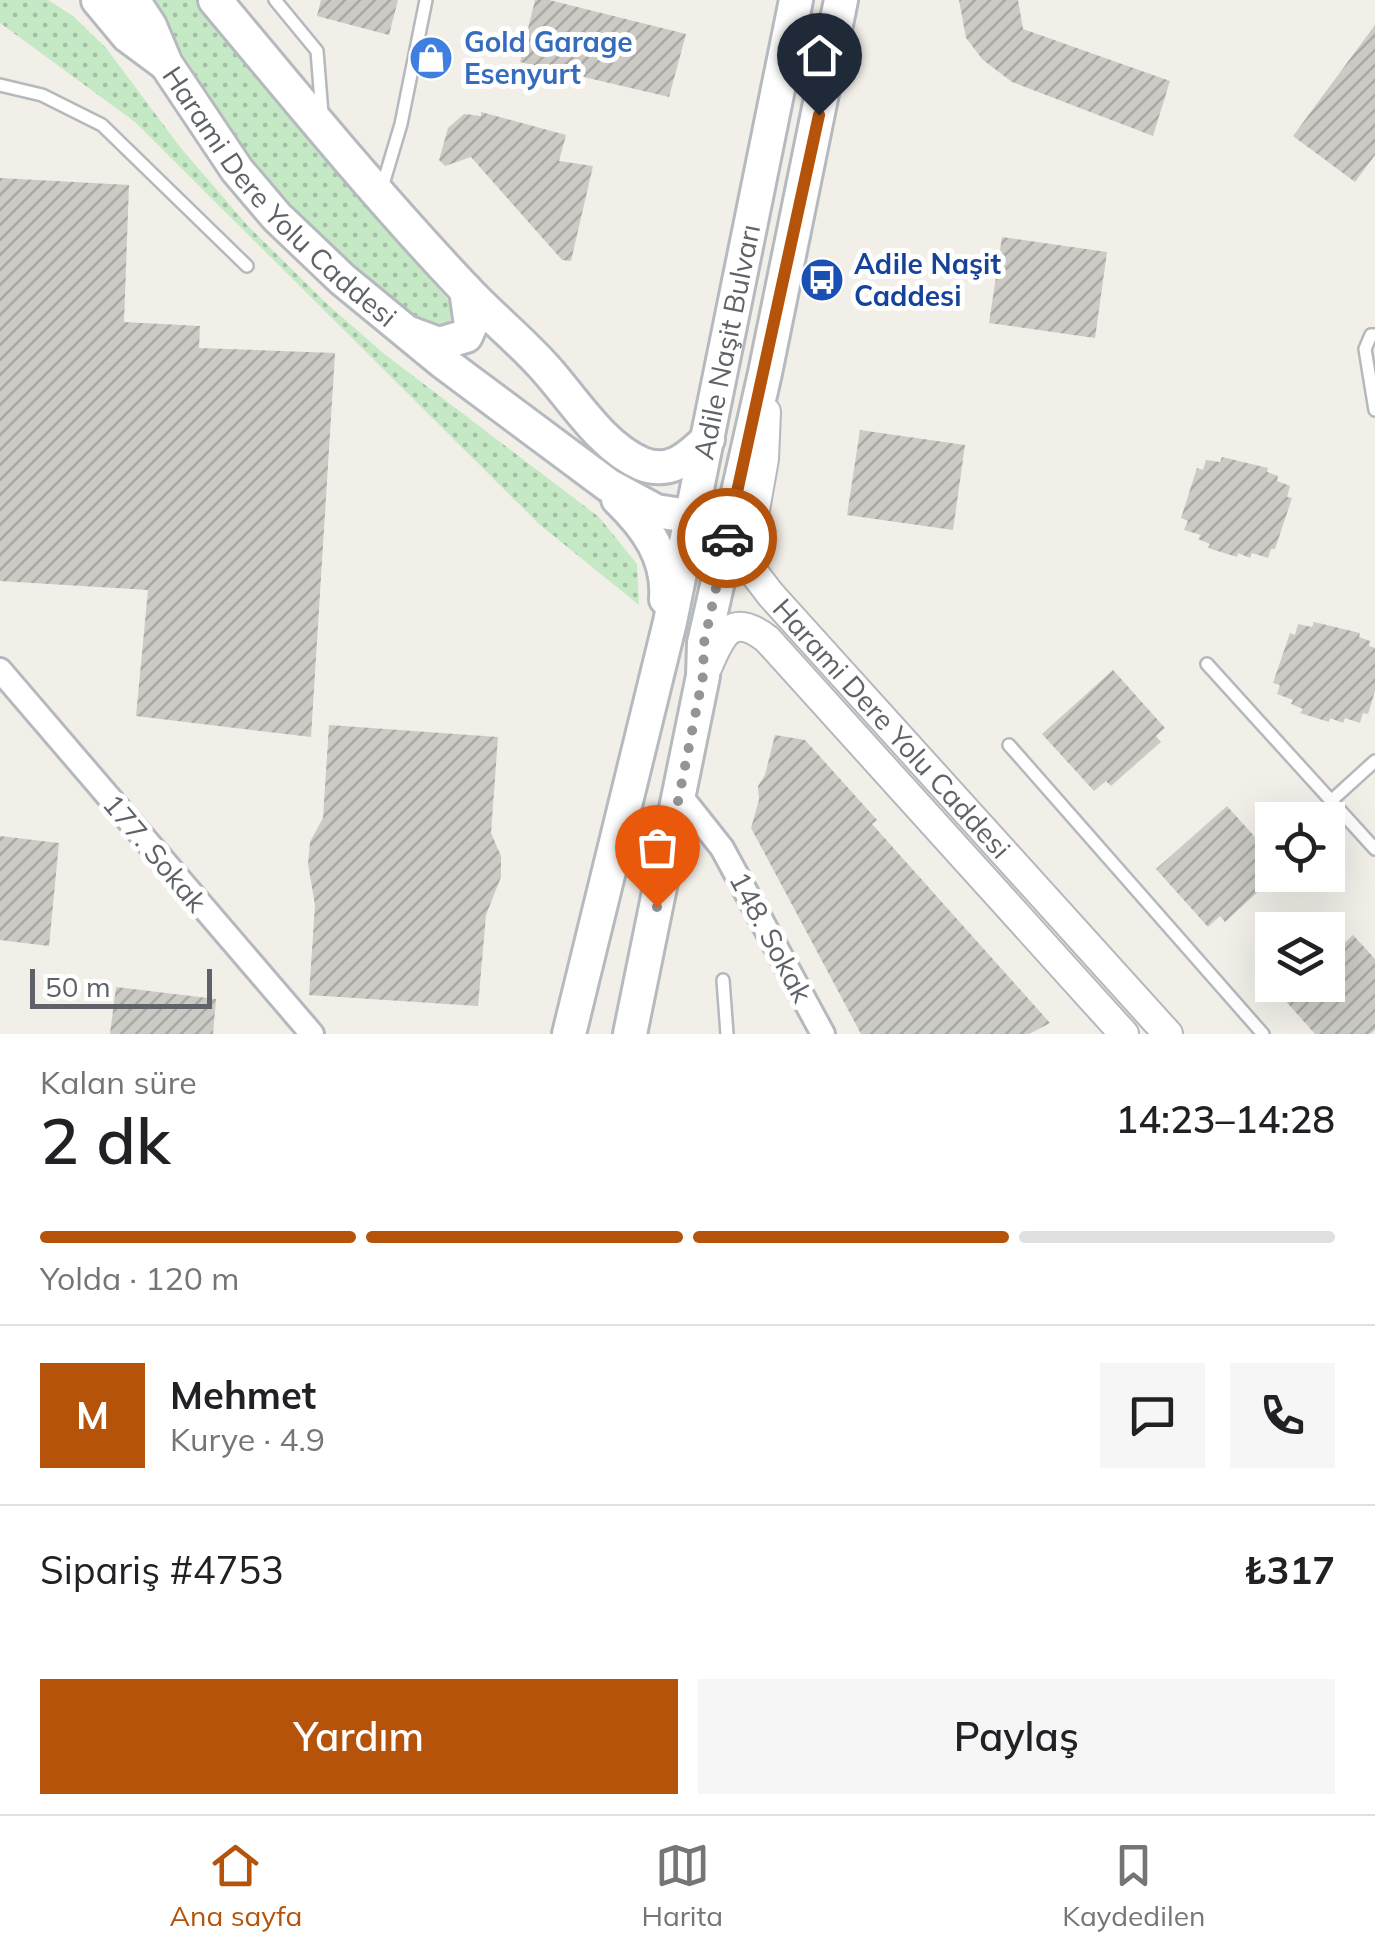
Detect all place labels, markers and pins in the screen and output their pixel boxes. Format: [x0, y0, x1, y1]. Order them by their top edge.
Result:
pin [777, 13, 862, 116]
place label: Gold Garage Esenyurt [464, 24, 633, 91]
shop icon: Gold Garage Esenyurt [408, 35, 454, 81]
place label: Adile Naşit Caddesi [854, 246, 1001, 313]
bus stop icon: Adile Naşit Caddesi [799, 257, 845, 303]
pin [615, 805, 700, 908]

